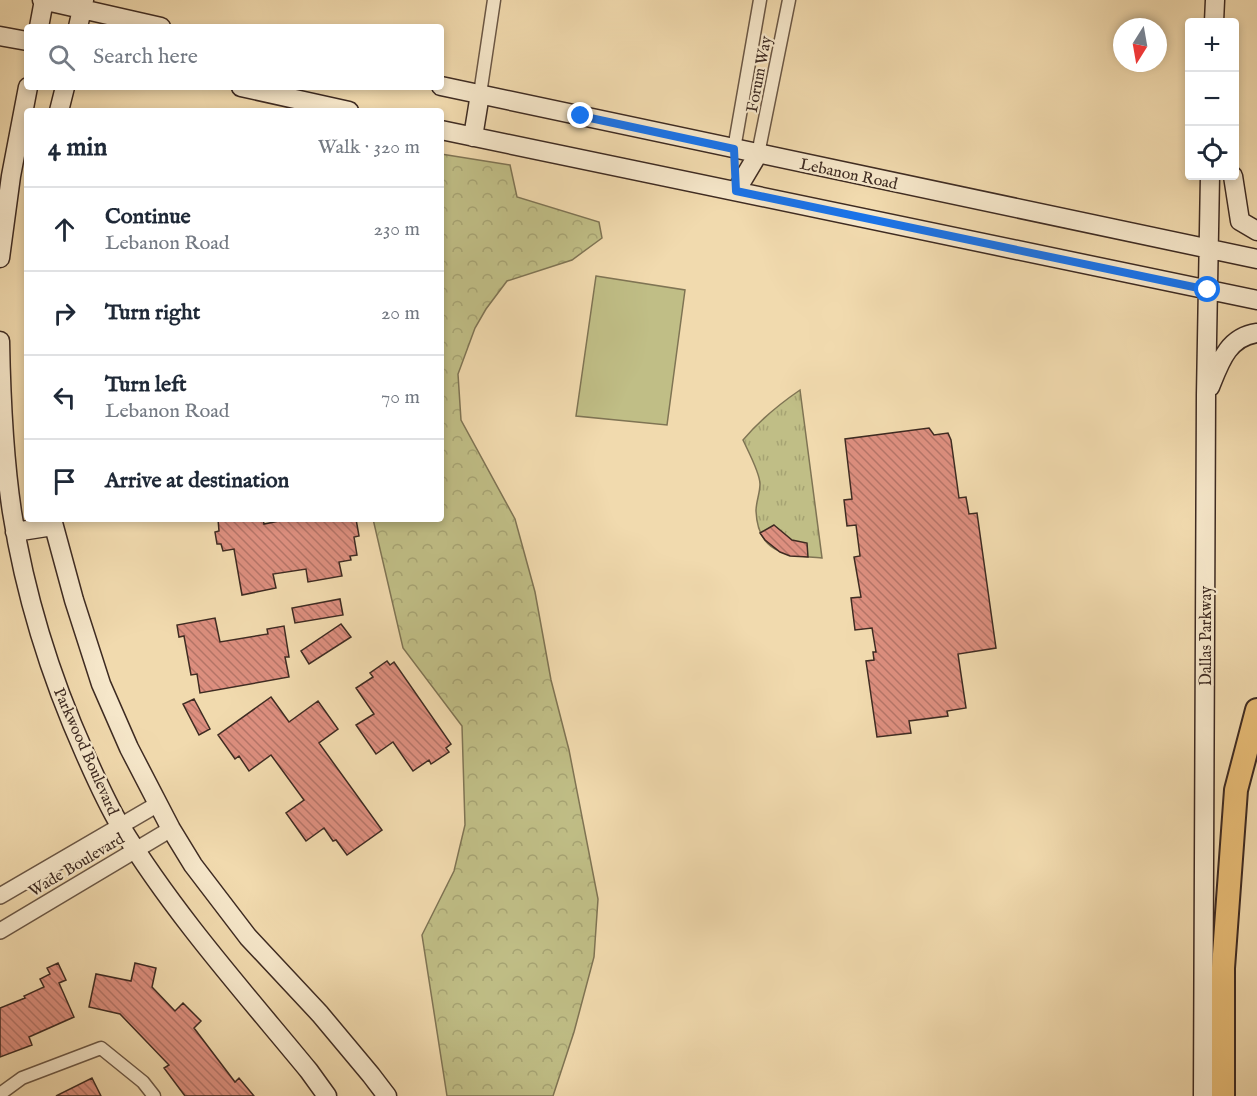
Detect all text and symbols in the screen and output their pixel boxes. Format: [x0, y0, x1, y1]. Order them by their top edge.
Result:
north arrow [1113, 18, 1167, 72]
map controls [1185, 18, 1239, 180]
button: + [1185, 18, 1239, 72]
search box [24, 24, 444, 90]
street label: Forum Way [743, 34, 777, 114]
icon: search [45, 41, 78, 74]
text: Search here [93, 43, 198, 71]
button: − [1185, 72, 1239, 126]
route end [567, 102, 593, 128]
button: locate [1185, 126, 1239, 180]
text: 4 min [48, 131, 107, 164]
text: Walk · 320 m [318, 135, 420, 160]
street label: Lebanon Road [798, 155, 900, 195]
text: Continue [105, 203, 191, 231]
icon: ahead [48, 213, 81, 246]
text: 230 m [374, 217, 420, 242]
text: Lebanon Road [105, 231, 230, 256]
route start [1194, 276, 1220, 302]
icon: right [48, 297, 81, 330]
text: Turn right [105, 299, 200, 327]
text: 20 m [381, 301, 420, 326]
text: Turn left [105, 371, 187, 399]
icon: left [48, 381, 81, 414]
text: 70 m [381, 385, 420, 410]
text: Lebanon Road [105, 399, 230, 424]
icon: arrive [48, 465, 81, 498]
text: Arrive at destination [105, 467, 289, 495]
street label: Dallas Parkway [1197, 586, 1217, 686]
street label: Parkwood Boulevard [48, 685, 122, 819]
street label: Wade Boulevard [26, 829, 129, 902]

